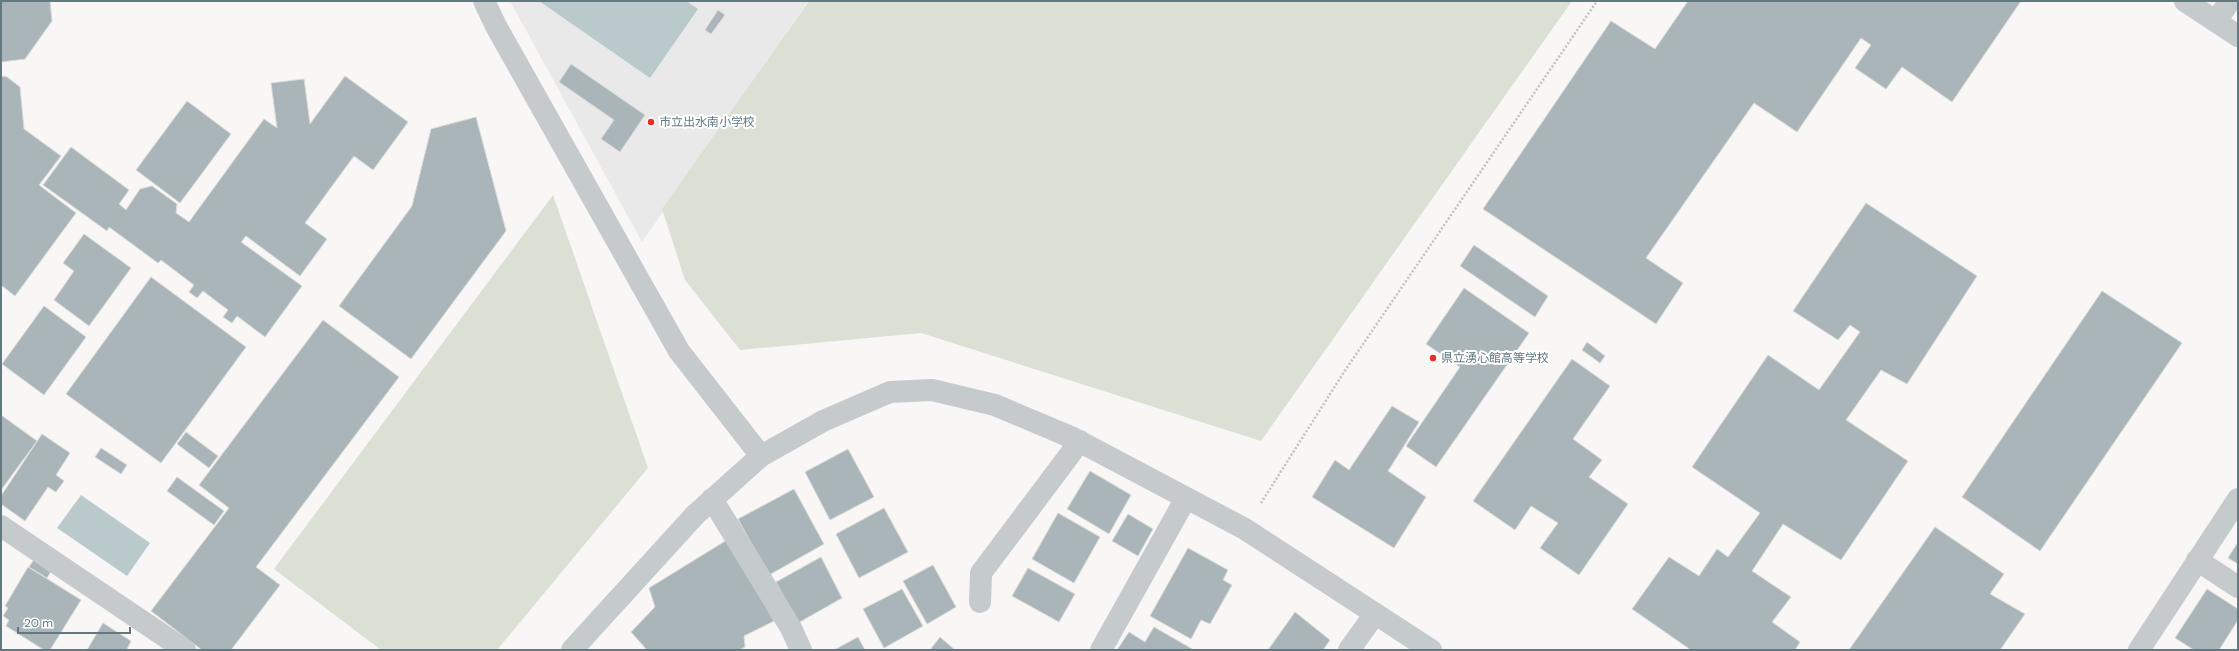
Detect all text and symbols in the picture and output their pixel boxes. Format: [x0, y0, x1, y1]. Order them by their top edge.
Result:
place label: 市立出水南小学校 [659, 114, 755, 130]
marker: 市立出水南小学校 [646, 117, 656, 127]
place label: 県立湧心館高等学校 [1441, 350, 1549, 366]
marker: 県立湧心館高等学校 [1428, 353, 1438, 363]
scale bar [18, 609, 130, 635]
text: 20 m [24, 615, 53, 631]

